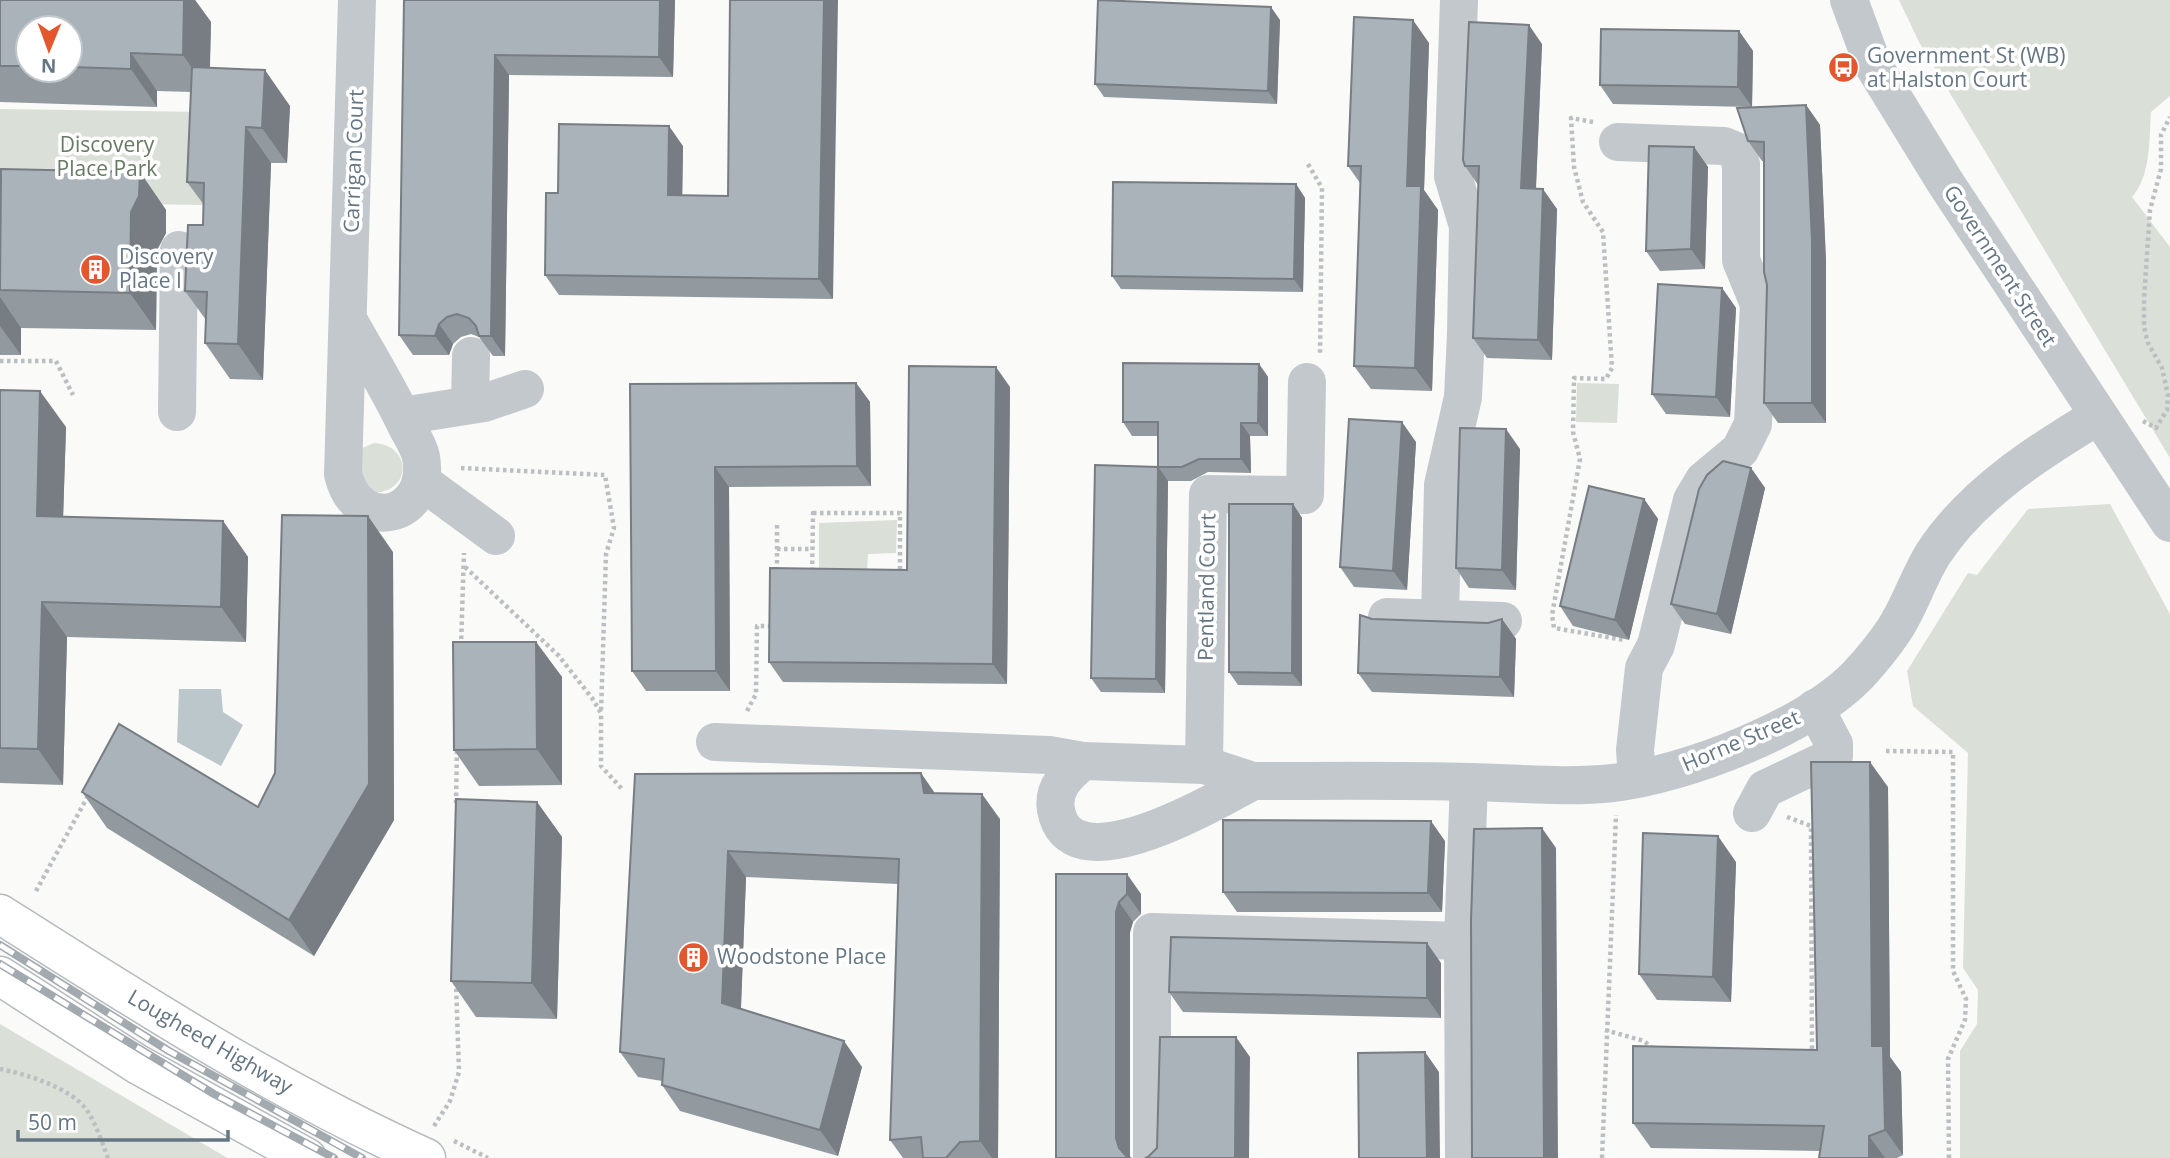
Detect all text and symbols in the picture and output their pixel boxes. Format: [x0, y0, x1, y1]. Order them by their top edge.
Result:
north arrow [14, 14, 84, 84]
place label: Government St (WB) at Halston Court [1867, 41, 2066, 93]
bus stop icon: Government St (WB) at Halston Court [1827, 51, 1861, 85]
text: N [41, 53, 57, 79]
street label: Carrigan Court [337, 89, 369, 233]
park label: Discovery Place Park [57, 130, 157, 182]
street label: Government Street [1938, 179, 2064, 352]
place label: Discovery Place I [119, 242, 214, 294]
building icon: Discovery Place I [79, 252, 113, 286]
street label: Pentland Court [1191, 513, 1221, 661]
street label: Horne Street [1677, 703, 1804, 777]
building icon: Woodstone Place [677, 940, 711, 974]
place label: Woodstone Place [717, 942, 886, 970]
street label: Lougheed Highway [123, 982, 299, 1100]
scale bar [18, 1098, 228, 1142]
text: 50 m [28, 1108, 77, 1136]

